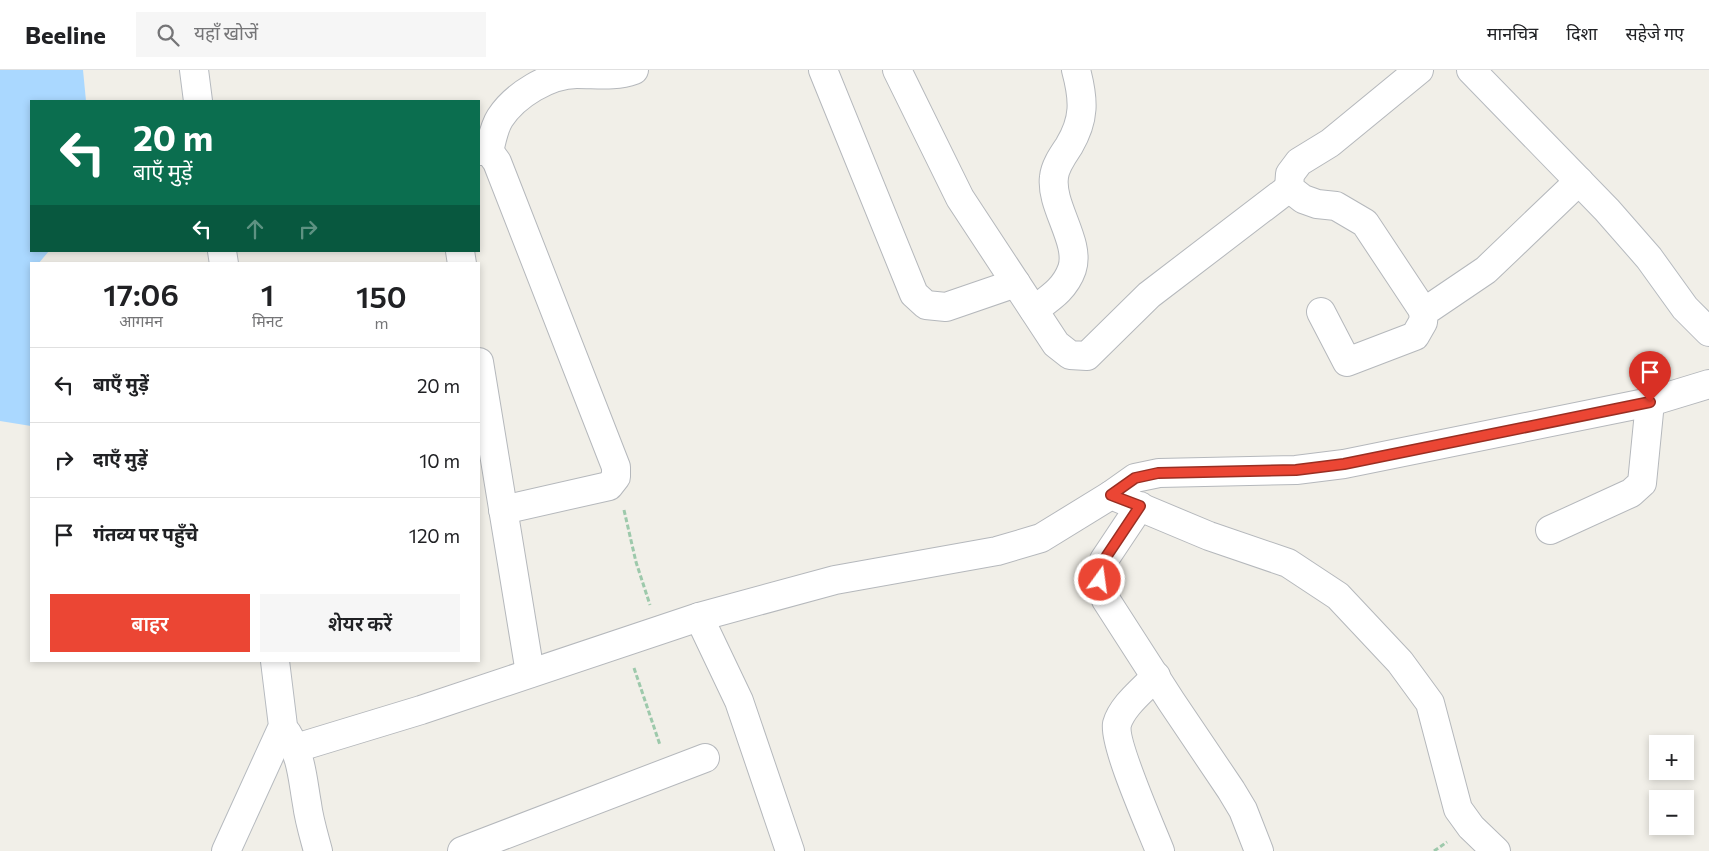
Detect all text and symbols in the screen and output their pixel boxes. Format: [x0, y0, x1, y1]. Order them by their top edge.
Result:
search box [136, 12, 486, 57]
text: Beeline [25, 20, 106, 49]
icon: search [154, 21, 182, 49]
text: यहाँ खोजें [194, 21, 258, 44]
text: मानचित्र [1487, 22, 1538, 44]
text: दिशा [1566, 22, 1597, 44]
text: सहेजे गए [1625, 22, 1684, 44]
text: 20 m [133, 115, 213, 158]
icon: left [50, 120, 115, 185]
text: बाएँ मुड़ें [133, 158, 193, 185]
icon: left [188, 215, 216, 243]
icon: ahead [241, 215, 269, 243]
icon: right [294, 215, 322, 243]
text: 17:06 [103, 275, 179, 312]
text: 1 [261, 275, 274, 312]
text: 150 [356, 277, 407, 314]
text: आगमन [119, 311, 163, 330]
text: मिनट [252, 311, 283, 330]
text: m [374, 313, 388, 332]
pin [1629, 351, 1671, 402]
icon: arrive [1636, 358, 1664, 386]
icon: left [50, 371, 78, 399]
text: बाएँ मुड़ें [93, 372, 149, 395]
text: 20 m [417, 374, 460, 397]
icon: right [50, 446, 78, 474]
text: दाएँ मुड़ें [93, 447, 148, 470]
text: 10 m [419, 449, 460, 472]
icon: arrive [50, 521, 78, 549]
text: गंतव्य पर पहुँचे [93, 522, 198, 545]
text: 120 m [409, 524, 460, 547]
position arrow [1073, 553, 1125, 605]
button: बाहर [50, 594, 250, 652]
button: शेयर करें [260, 594, 460, 652]
map controls [1649, 735, 1694, 835]
button: + [1649, 735, 1694, 780]
button: − [1649, 790, 1694, 835]

